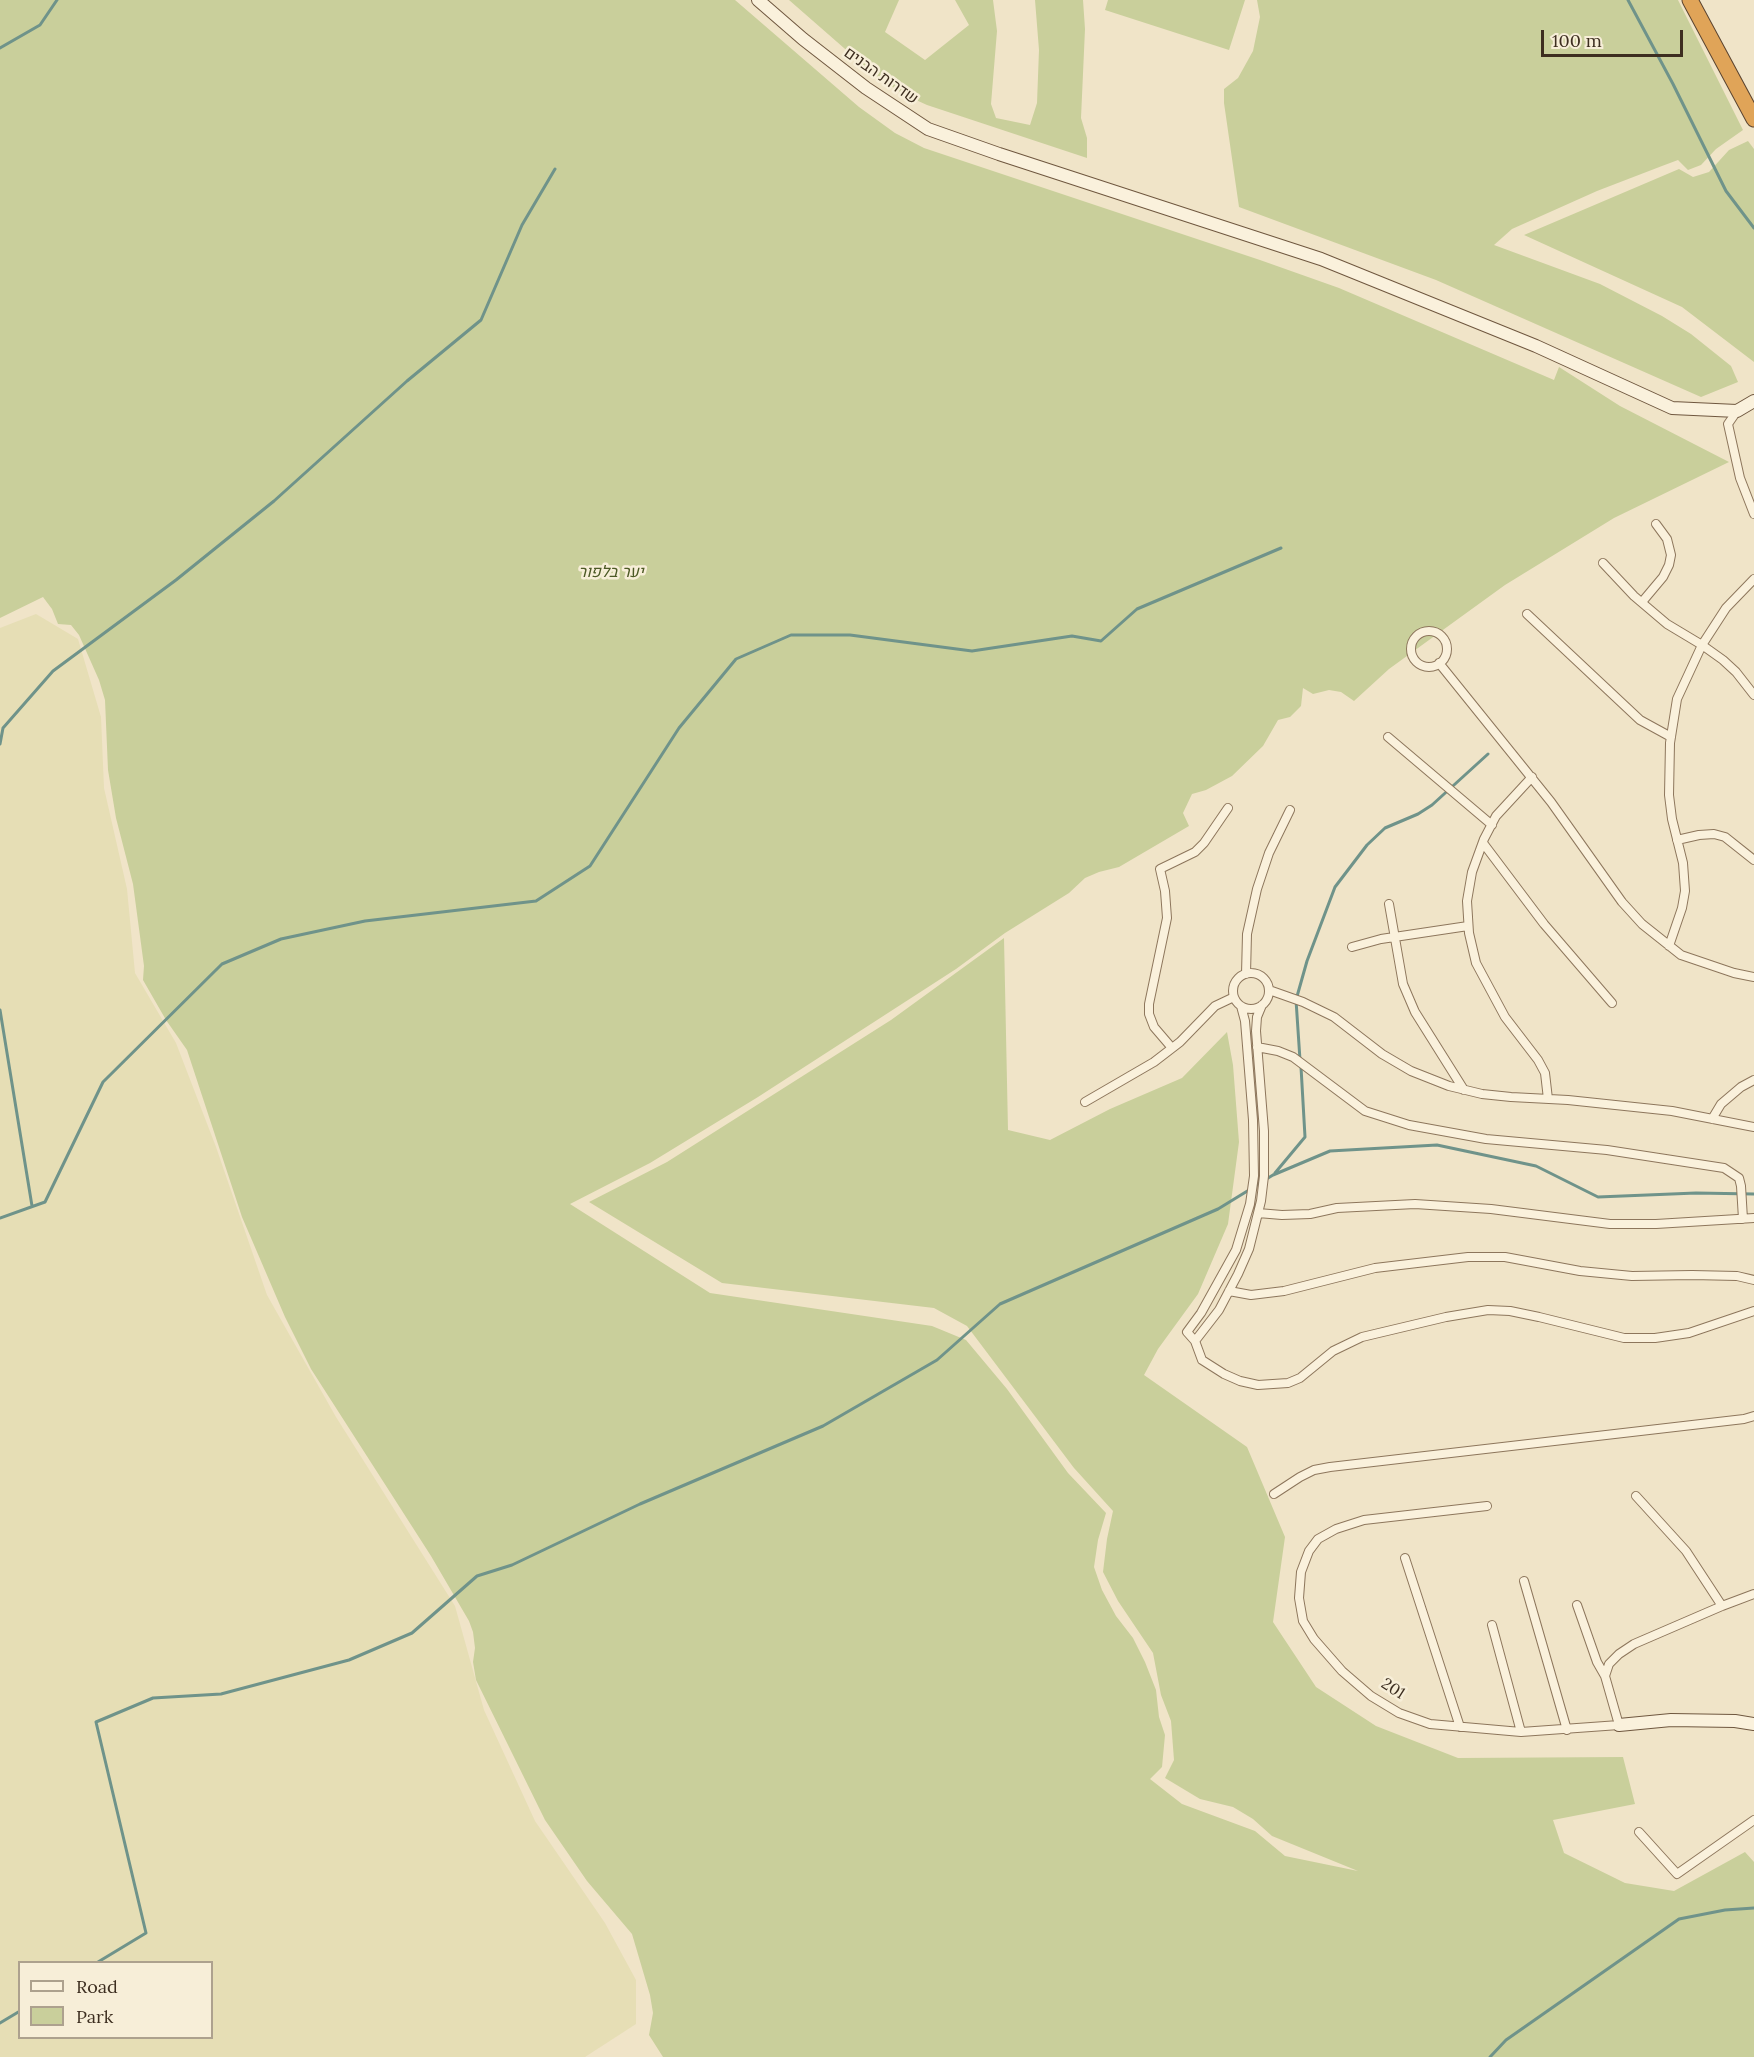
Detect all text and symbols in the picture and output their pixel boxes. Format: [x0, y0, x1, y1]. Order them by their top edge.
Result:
scale bar [1544, 18, 1686, 56]
text: 100 m [1552, 29, 1602, 52]
street label: שדרות הבנים [840, 43, 922, 109]
park label: יער בלפור [578, 562, 644, 582]
street label: 201 [1378, 1674, 1408, 1704]
legend [18, 1961, 213, 2039]
text: Road [76, 1975, 118, 1998]
text: Park [76, 2005, 113, 2028]

